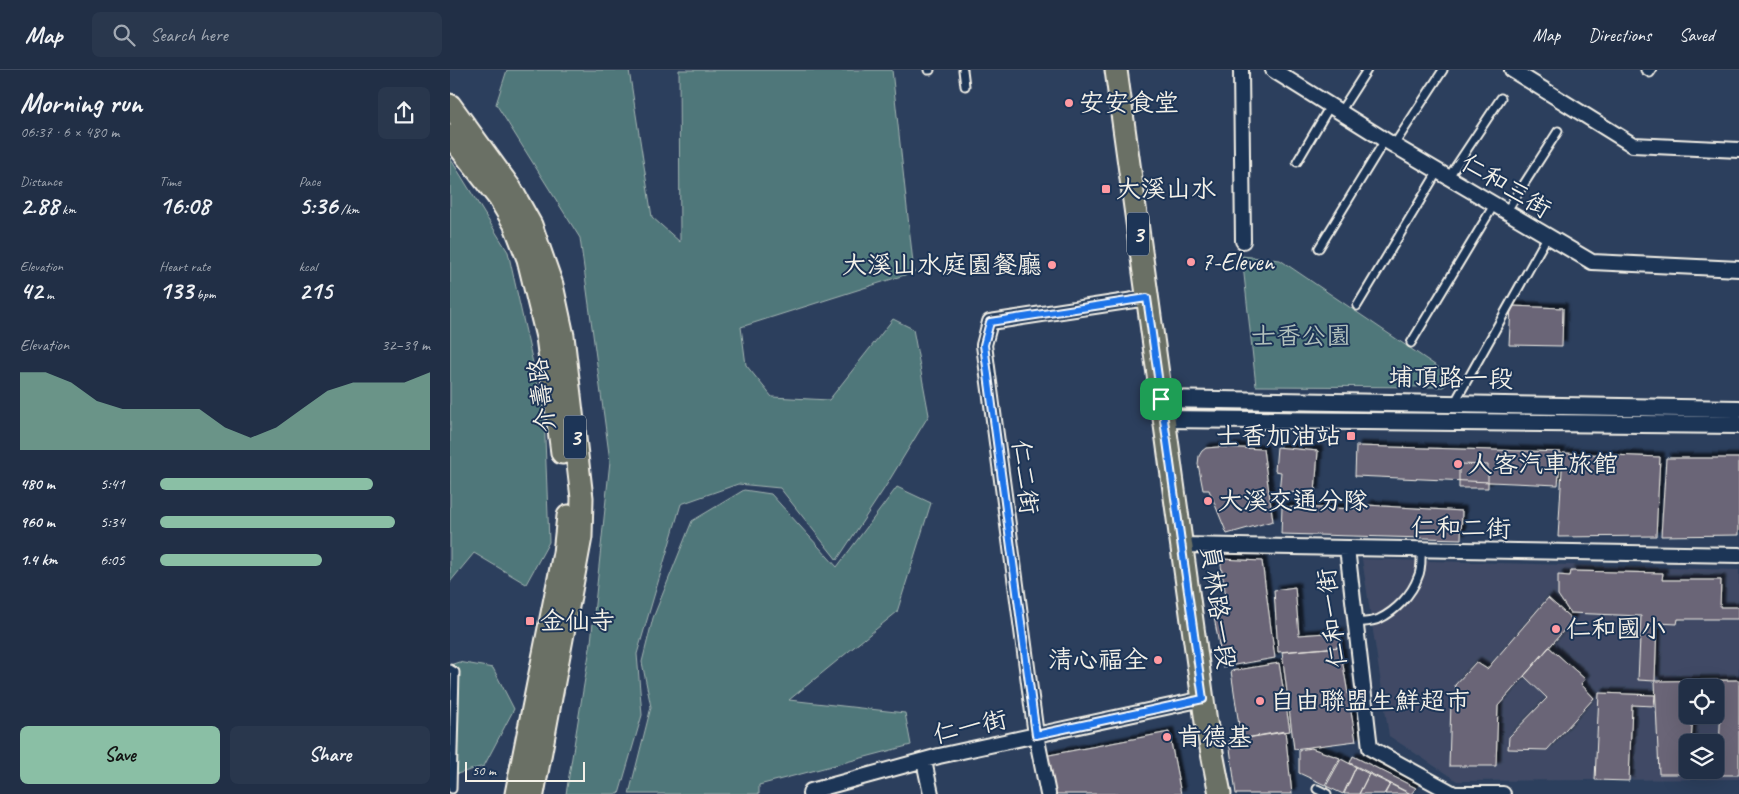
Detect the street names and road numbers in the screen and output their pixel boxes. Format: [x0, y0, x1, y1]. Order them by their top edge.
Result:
street label: 仁和三街 [1455, 147, 1557, 225]
road number: 3 [1127, 212, 1149, 255]
street label: 介壽路 [522, 356, 562, 434]
street label: 埔頂路一段 [1388, 361, 1514, 395]
road number: 3 [564, 416, 586, 458]
street label: 仁二街 [1005, 438, 1045, 516]
street label: 仁和二街 [1411, 511, 1511, 545]
street label: 員林路一段 [1193, 543, 1243, 671]
street label: 仁和一街 [1310, 566, 1354, 670]
street label: 仁一街 [930, 703, 1010, 751]

